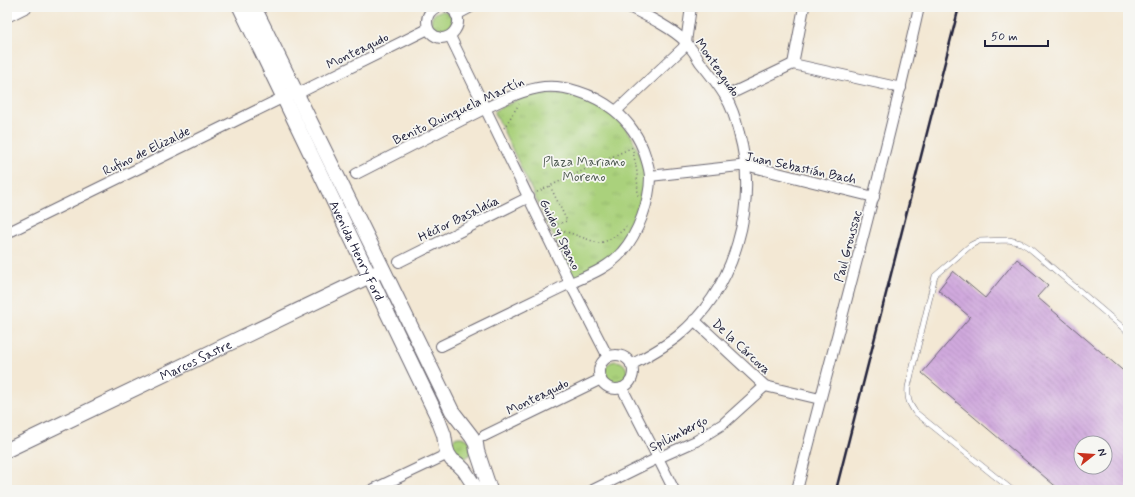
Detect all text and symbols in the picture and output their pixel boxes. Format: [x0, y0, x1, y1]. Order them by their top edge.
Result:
scale bar [985, 22, 1048, 48]
street label: Monteagudo [324, 29, 392, 74]
text: 50 m [991, 29, 1018, 45]
street label: Monteagudo [691, 35, 743, 100]
street label: Benito Quinquela Martín [390, 73, 527, 149]
street label: Rufino de Elizalde [100, 123, 193, 180]
street label: Juan Sebastián Bach [744, 148, 858, 189]
park label: Plaza Mariano Moreno [543, 154, 625, 186]
street label: Héctor Basaldúa [415, 192, 502, 246]
street label: Guido y Spano [535, 196, 584, 273]
street label: Avenida Henry Ford [324, 198, 387, 304]
street label: Paul Groussac [831, 209, 866, 284]
street label: De la Cárcova [708, 316, 774, 379]
street label: Marcos Sastre [157, 336, 235, 386]
street label: Monteagudo [504, 375, 572, 420]
street label: Spilimbergo [647, 412, 712, 458]
north arrow [1073, 435, 1113, 475]
text: N [1094, 447, 1109, 458]

